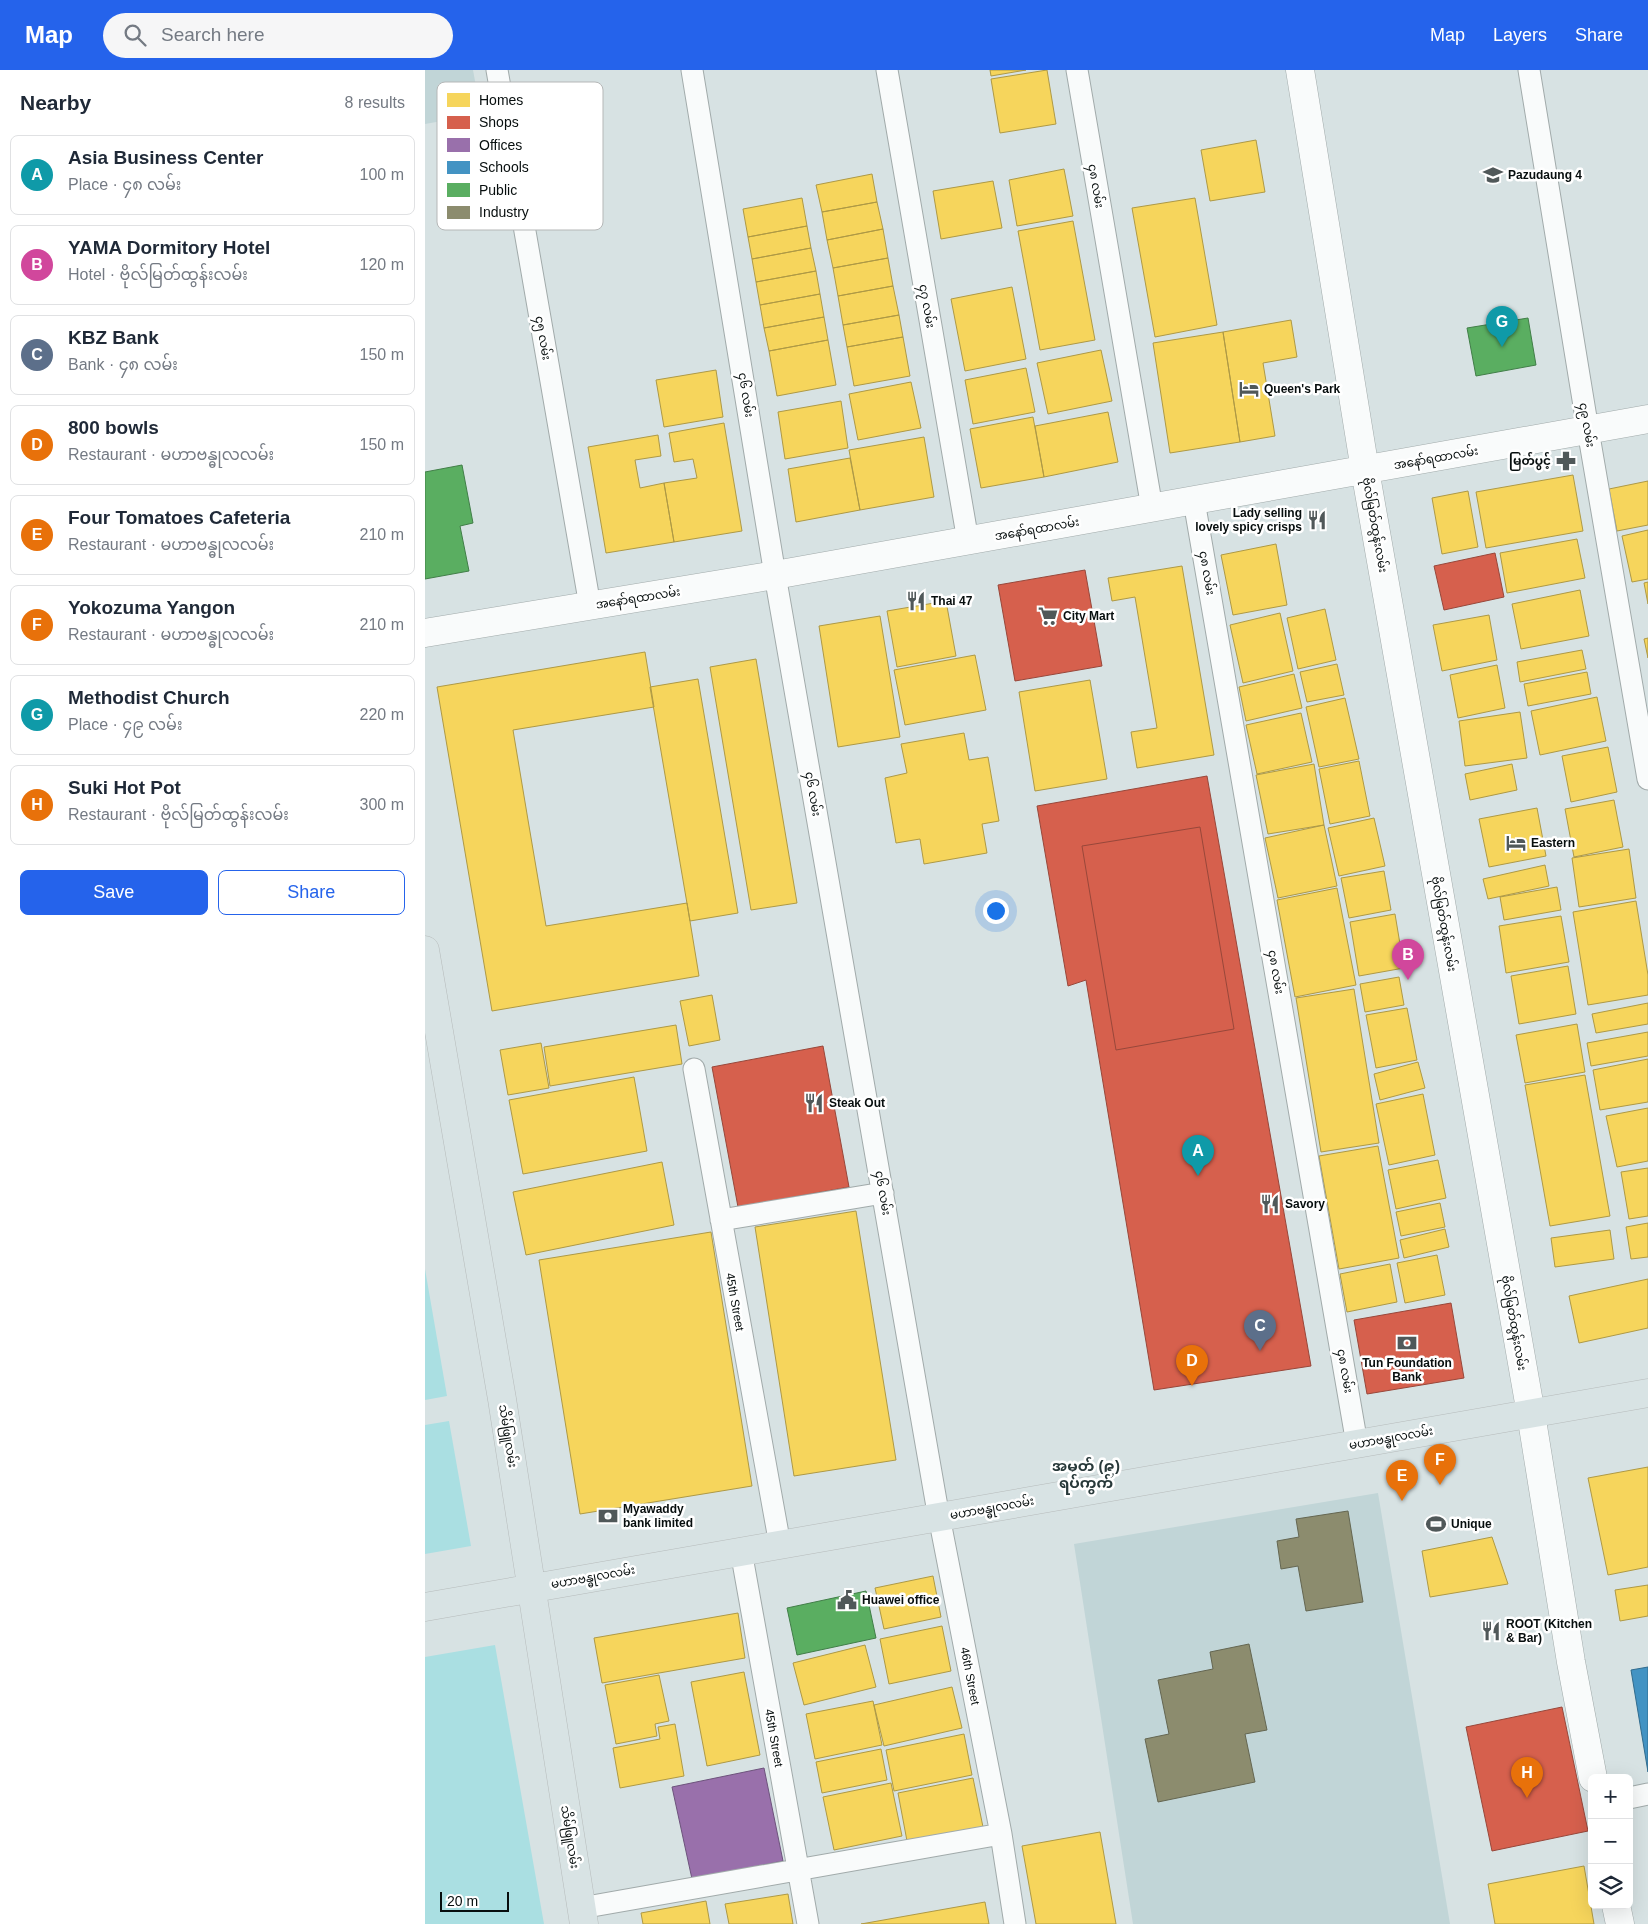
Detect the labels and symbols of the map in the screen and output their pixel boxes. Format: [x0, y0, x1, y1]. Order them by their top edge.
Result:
legend [437, 82, 603, 230]
text: Homes [479, 92, 523, 108]
text: Shops [479, 114, 519, 130]
text: Offices [479, 137, 522, 153]
text: Schools [479, 159, 529, 175]
street label: ၄၈ လမ်း [1082, 163, 1109, 210]
school or university icon: Pazudaung 4 [1482, 164, 1504, 186]
place label: Pazudaung 4 [1508, 168, 1582, 182]
text: Public [479, 182, 517, 198]
text: Industry [479, 204, 529, 220]
street label: ၄၇ လမ်း [913, 283, 940, 330]
pin: G [1486, 306, 1518, 347]
street label: ၄၅ လမ်း [529, 314, 556, 362]
street label: ၄၆ လမ်း [733, 371, 758, 419]
hotel icon: Queen's Park [1238, 378, 1260, 400]
place label: Queen's Park [1264, 382, 1341, 396]
street label: ၄၉ လမ်း [1573, 401, 1600, 449]
street label: အနော်ရထာလမ်း [1392, 442, 1480, 475]
pharmacy icon: မြတ်ပွင့် [1555, 450, 1577, 472]
place label: မြတ်ပွင့် [1509, 451, 1551, 471]
street label: ဗိုလ်မြတ်ထွန်းလမ်း [1357, 476, 1392, 574]
place label: Lady selling lovely spicy crisps [1195, 506, 1302, 534]
restaurant icon: Lady selling lovely spicy crisps [1306, 509, 1328, 531]
street label: အနော်ရထာလမ်း [993, 513, 1081, 546]
street label: ၄၈ လမ်း [1193, 550, 1220, 597]
street label: အနော်ရထာလမ်း [594, 582, 682, 615]
restaurant icon: Thai 47 [905, 590, 927, 612]
place label: Thai 47 [931, 594, 973, 608]
supermarket icon: City Mart [1037, 605, 1059, 627]
place label: City Mart [1063, 609, 1114, 623]
street label: ၄၆ လမ်း [799, 770, 826, 818]
hotel icon: Eastern [1505, 832, 1527, 854]
place label: Eastern [1531, 836, 1575, 850]
street label: ဗိုလ်မြတ်ထွန်းလမ်း [1426, 875, 1461, 973]
your location [983, 898, 1009, 924]
pin: B [1392, 939, 1424, 980]
street label: ၄၈ လမ်း [1262, 949, 1289, 996]
restaurant icon: Steak Out [803, 1092, 825, 1114]
place label: Steak Out [829, 1096, 885, 1110]
pin: A [1182, 1135, 1214, 1176]
street label: ၄၆ လမ်း [869, 1169, 896, 1217]
restaurant icon: Savory [1259, 1193, 1281, 1215]
place label: Savory [1285, 1197, 1325, 1211]
street label: 45th Street [723, 1272, 747, 1333]
street label: ဗိုလ်မြတ်ထွန်းလမ်း [1496, 1274, 1531, 1372]
pin: C [1244, 1310, 1276, 1351]
bank icon: Tun Foundation Bank [1396, 1332, 1418, 1354]
pin: D [1176, 1345, 1208, 1386]
street label: ၄၈ လမ်း [1331, 1348, 1358, 1395]
place label: Tun Foundation Bank [1362, 1356, 1452, 1384]
street label: သိမ်ဖြူလမ်း [493, 1403, 522, 1469]
street label: မဟာဗန္ဓုလလမ်း [1348, 1422, 1435, 1456]
pin: F [1424, 1444, 1456, 1485]
district label: အမှတ် (၉) ရပ်ကွက် [1052, 1456, 1120, 1495]
pin: E [1386, 1460, 1418, 1501]
street label: မဟာဗန္ဓုလလမ်း [949, 1492, 1036, 1526]
place label: Myawaddy bank limited [623, 1502, 693, 1530]
bank icon: Myawaddy bank limited [597, 1505, 619, 1527]
sports icon: Unique [1425, 1513, 1447, 1535]
place label: Unique [1451, 1517, 1492, 1531]
street label: မဟာဗန္ဓုလလမ်း [550, 1561, 637, 1595]
public building icon: Huawei office [836, 1589, 858, 1611]
place label: Huawei office [862, 1593, 940, 1607]
place label: ROOT (Kitchen & Bar) [1506, 1617, 1592, 1645]
restaurant icon: ROOT (Kitchen & Bar) [1480, 1620, 1502, 1642]
street label: 46th Street [958, 1646, 983, 1707]
street label: 45th Street [762, 1708, 786, 1769]
pin: H [1511, 1757, 1543, 1798]
street label: သိမ်ဖြူလမ်း [555, 1804, 584, 1870]
scale bar [440, 1889, 509, 1912]

